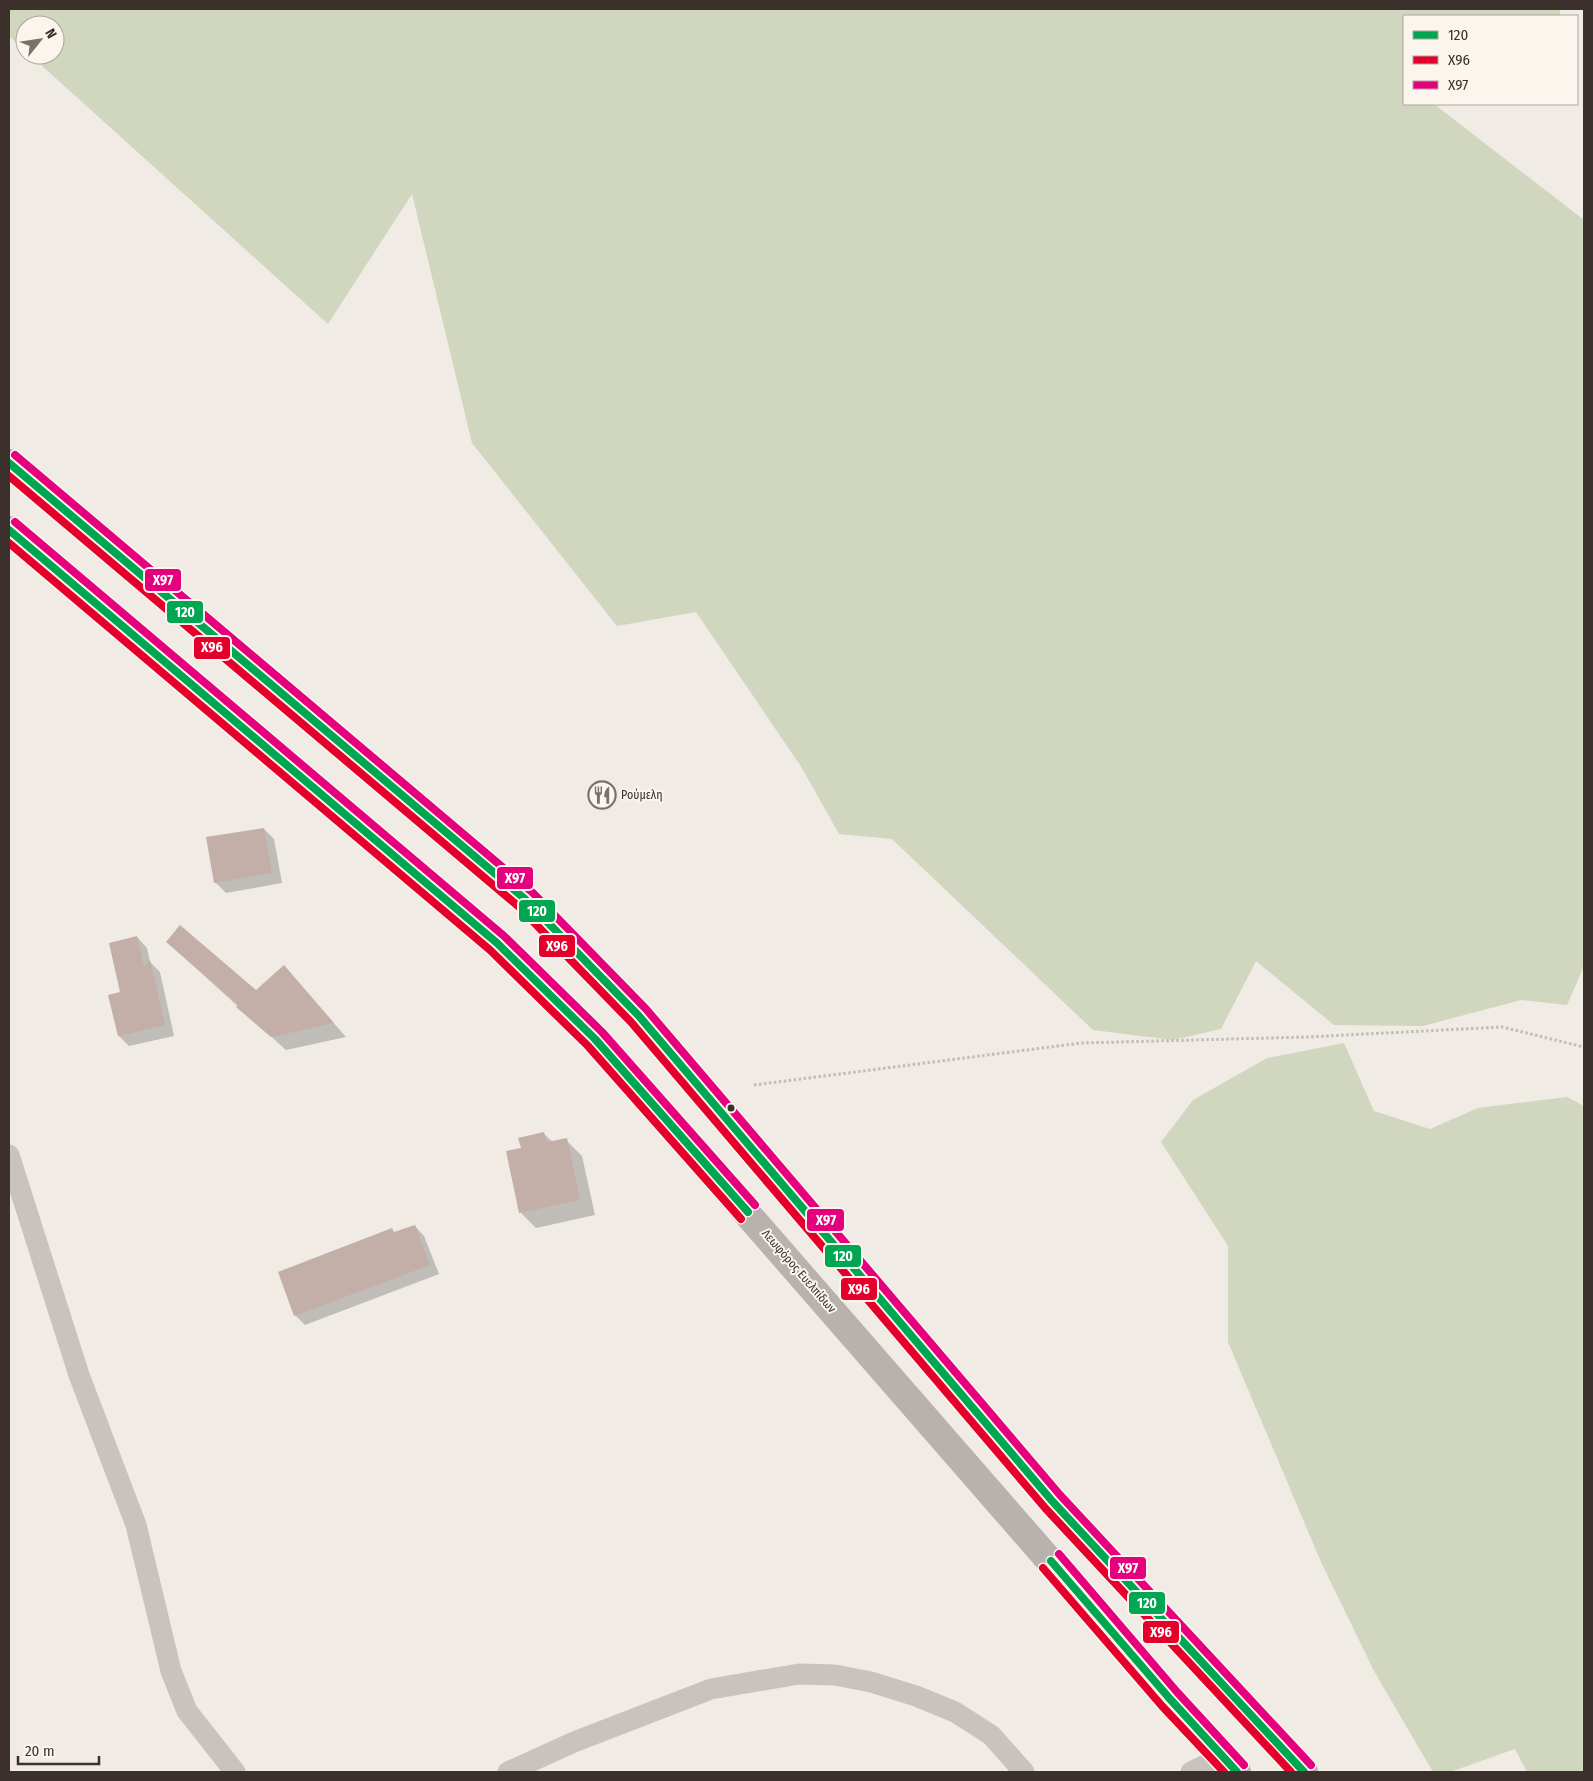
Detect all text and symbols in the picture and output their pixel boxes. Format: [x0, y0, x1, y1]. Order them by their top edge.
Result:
north arrow [15, 15, 65, 65]
legend [1403, 15, 1578, 105]
text: N [41, 26, 60, 42]
text: 120 [1448, 26, 1468, 44]
text: Χ96 [1448, 51, 1470, 69]
text: X97 [1448, 76, 1468, 94]
line badge: X97 [144, 568, 182, 592]
text: X97 [152, 572, 173, 589]
line badge: 120 [166, 600, 204, 624]
text: 120 [175, 604, 195, 621]
line badge: Χ96 [193, 636, 231, 660]
text: Χ96 [200, 639, 223, 656]
restaurant icon: Ρούμελη [587, 780, 617, 810]
place label: Ρούμελη [621, 788, 663, 802]
line badge: X97 [496, 866, 534, 890]
text: X97 [504, 870, 525, 887]
line badge: 120 [518, 899, 556, 923]
text: 120 [527, 903, 547, 920]
line badge: Χ96 [538, 934, 576, 958]
text: Χ96 [545, 938, 568, 955]
unlabelled marker [726, 1103, 736, 1113]
line badge: X97 [806, 1208, 845, 1232]
text: X97 [815, 1212, 836, 1229]
street label: Λεωφόρος Ευελπίδων [759, 1227, 839, 1316]
line badge: 120 [824, 1244, 862, 1268]
text: 120 [833, 1248, 853, 1265]
line badge: Χ96 [840, 1277, 878, 1301]
text: Χ96 [847, 1281, 870, 1298]
line badge: X97 [1109, 1556, 1147, 1580]
text: X97 [1117, 1560, 1138, 1577]
line badge: 120 [1128, 1591, 1166, 1615]
text: 120 [1137, 1595, 1157, 1612]
line badge: Χ96 [1142, 1620, 1180, 1644]
text: Χ96 [1149, 1624, 1172, 1641]
scale bar [18, 1734, 99, 1766]
text: 20 m [25, 1742, 55, 1760]

